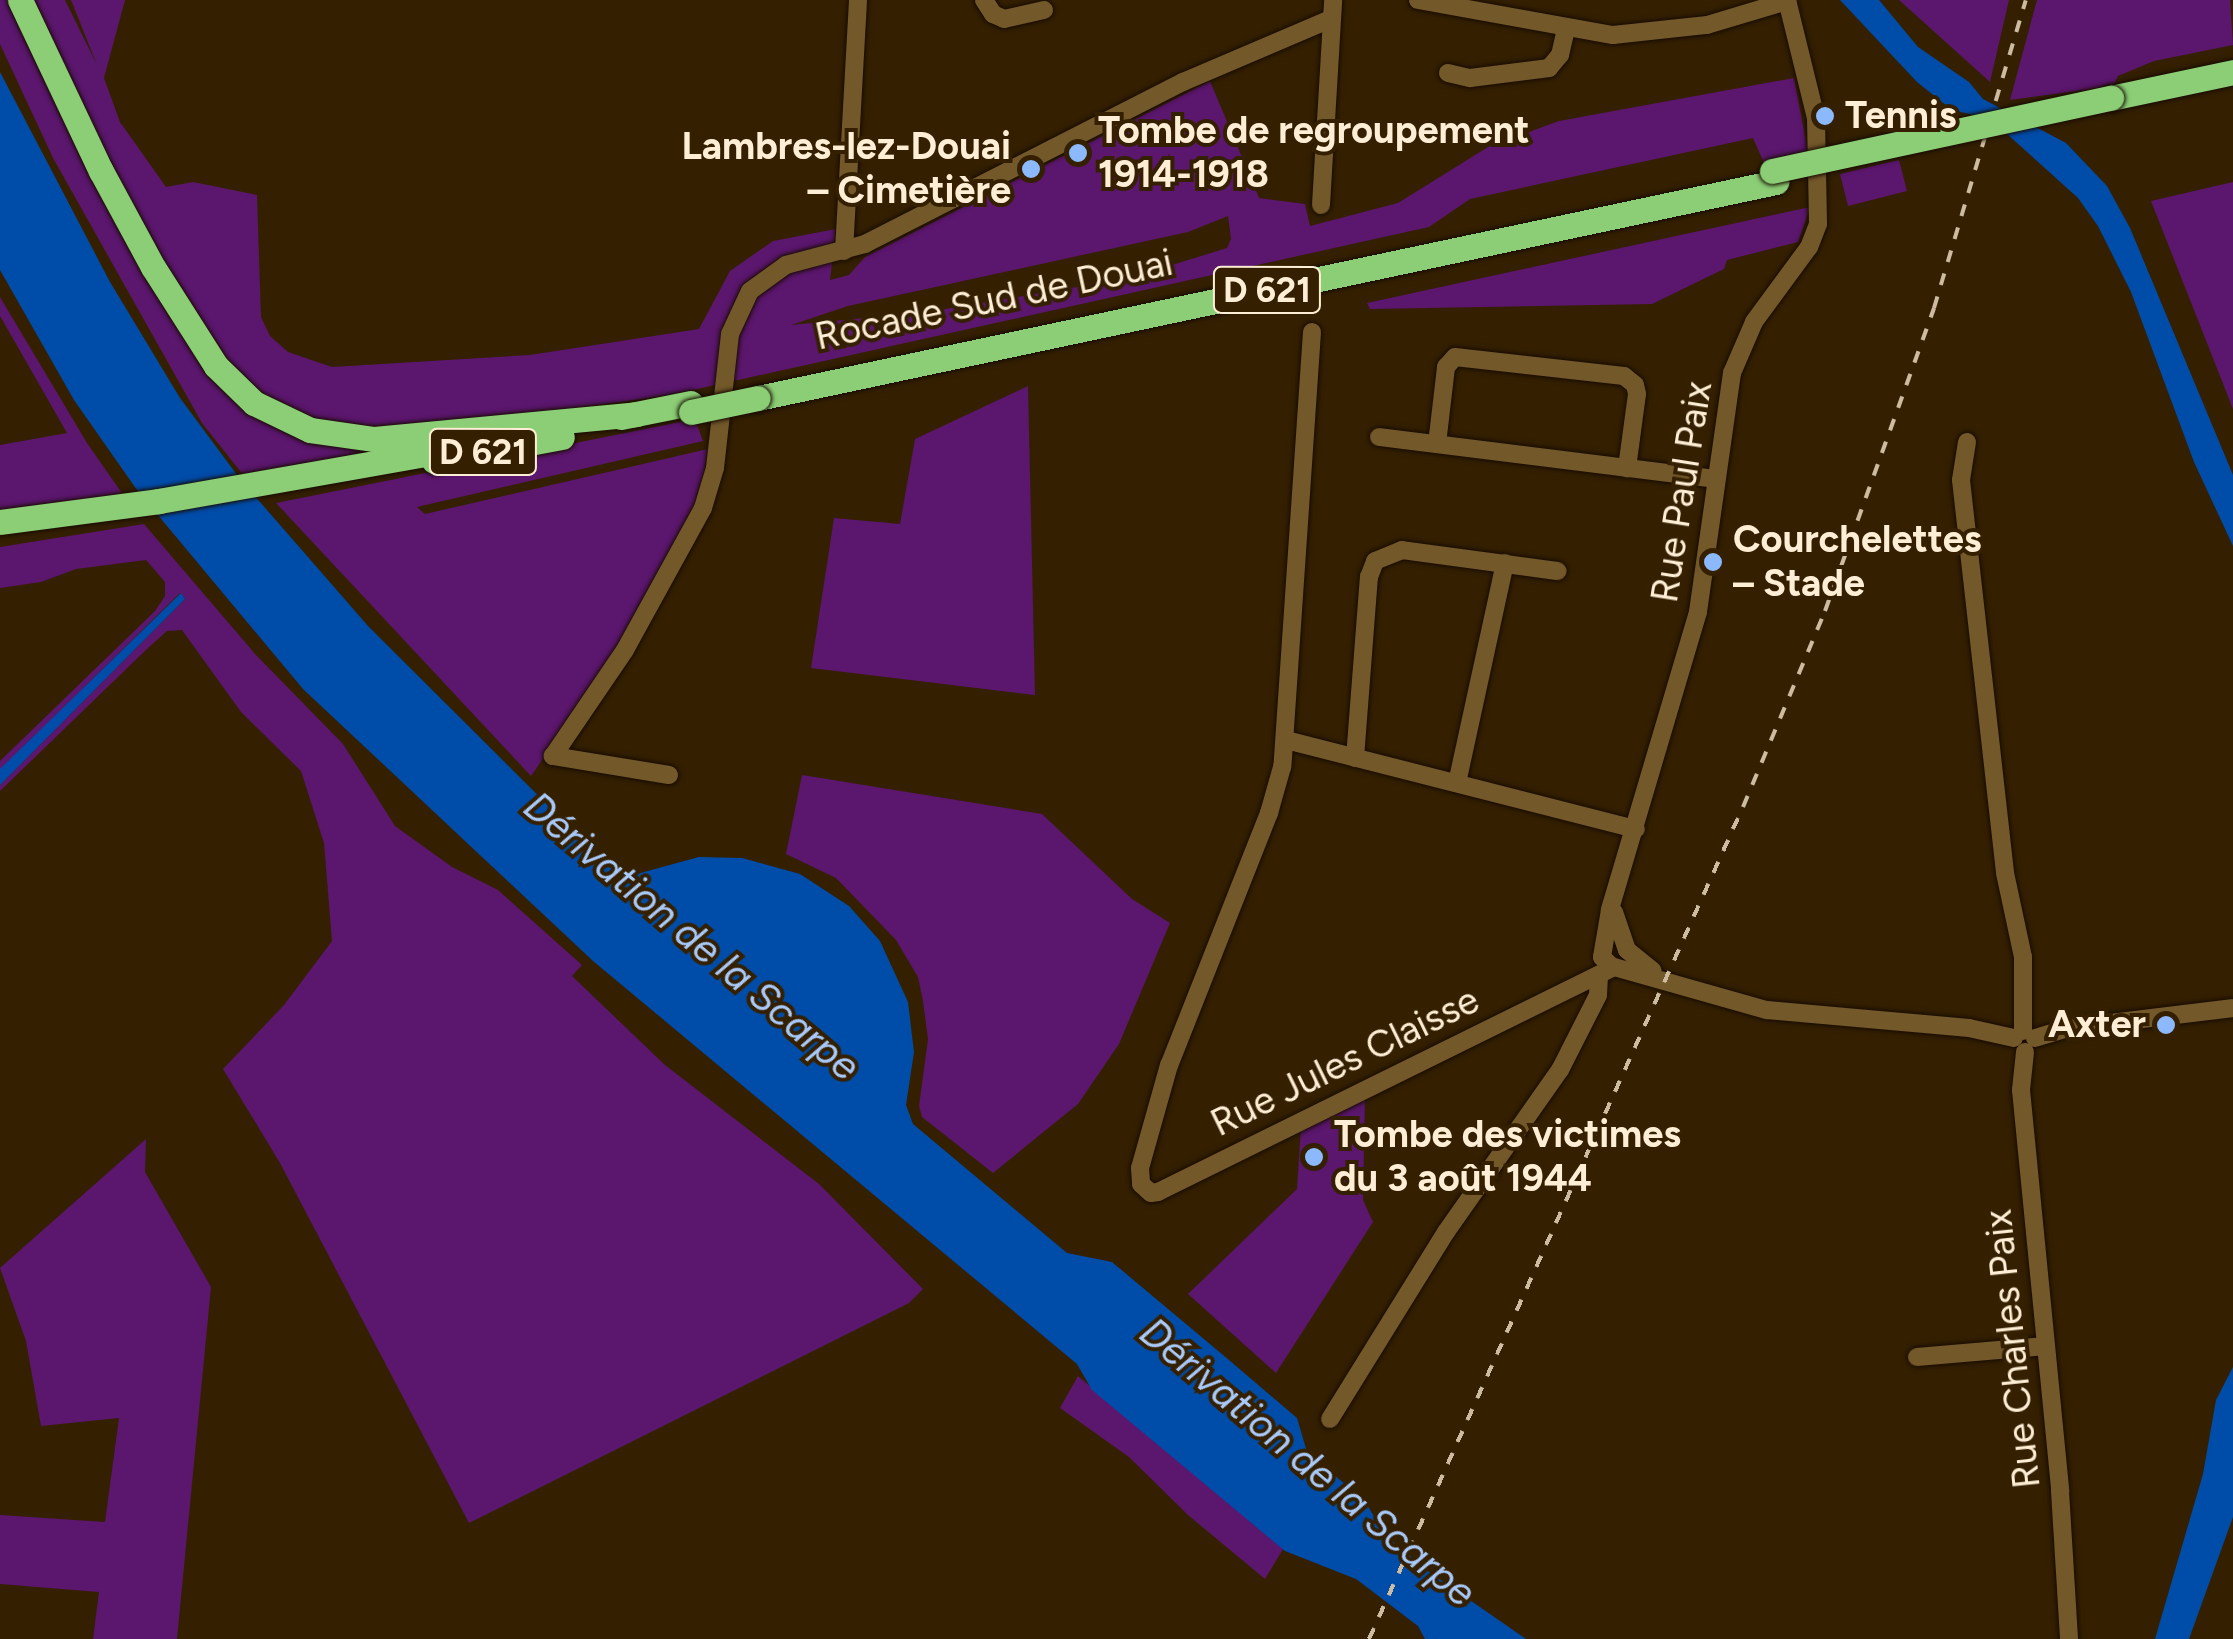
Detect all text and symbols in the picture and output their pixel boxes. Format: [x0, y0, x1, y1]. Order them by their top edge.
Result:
place label: Tennis [1845, 93, 1957, 139]
marker: Tennis [1814, 105, 1836, 127]
place label: Tombe de regroupement 1914-1918 [1098, 108, 1530, 198]
place label: Lambres-lez-Douai – Cimetière [681, 124, 1011, 213]
marker: Tombe de regroupement 1914-1918 [1067, 142, 1089, 164]
marker: Lambres-lez-Douai – Cimetière [1020, 158, 1042, 180]
street label: Rocade Sud de Douai [811, 240, 1177, 360]
road number: D 621 [1212, 260, 1322, 320]
street label: Rue Paul Paix [1642, 378, 1722, 606]
road number: D 621 [428, 422, 538, 482]
place label: Courchelettes – Stade [1733, 517, 1981, 606]
marker: Courchelettes – Stade [1702, 551, 1724, 573]
water label: Dérivation de la Scarpe [515, 782, 869, 1090]
street label: Rue Jules Claisse [1204, 977, 1486, 1147]
place label: Axter [2048, 1002, 2146, 1048]
marker: Axter [2155, 1014, 2177, 1036]
place label: Tombe des victimes du 3 août 1944 [1334, 1112, 1681, 1202]
marker: Tombe des victimes du 3 août 1944 [1303, 1146, 1325, 1168]
street label: Rue Charles Paix [1976, 1207, 2050, 1491]
water label: Dérivation de la Scarpe [1131, 1308, 1485, 1616]

